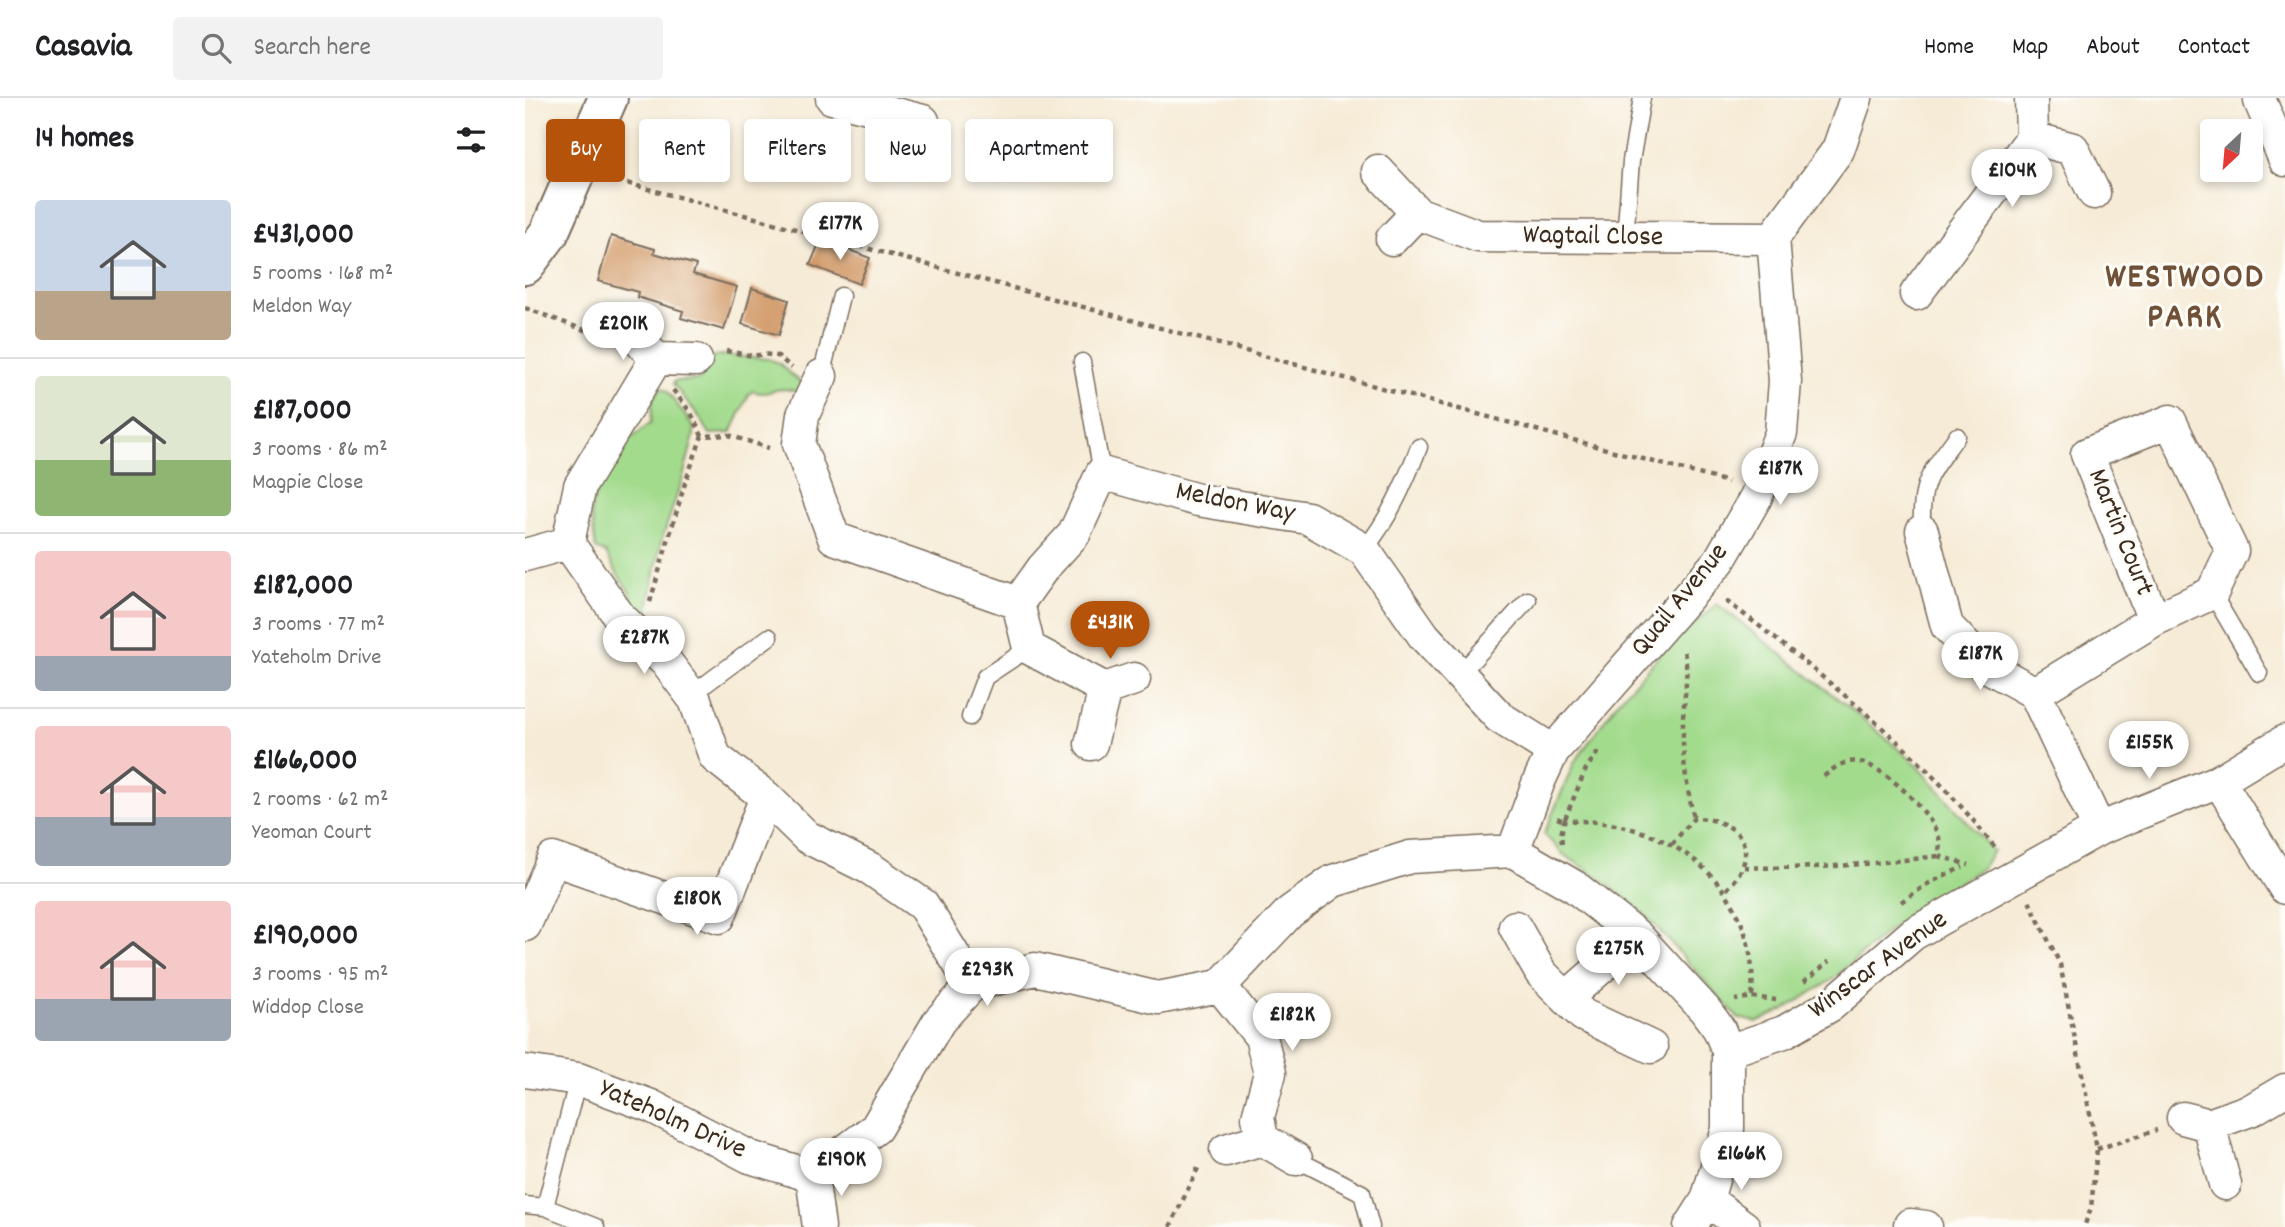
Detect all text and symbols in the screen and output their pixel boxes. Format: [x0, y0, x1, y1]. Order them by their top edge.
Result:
search box [173, 17, 663, 80]
text: Casavia [35, 25, 131, 72]
icon: search [197, 29, 235, 67]
text: Search here [253, 30, 371, 67]
text: Home [1924, 31, 1974, 65]
text: Map [2012, 31, 2048, 65]
text: About [2086, 31, 2140, 65]
text: Contact [2178, 31, 2250, 65]
text: 14 homes [35, 119, 134, 162]
chip: Buy [546, 119, 625, 182]
chip: Rent [639, 119, 730, 182]
chip: Filters [744, 119, 851, 182]
chip: New [865, 119, 951, 182]
chip: Apartment [965, 119, 1113, 182]
north arrow [2200, 119, 2263, 182]
map controls [2200, 119, 2263, 182]
icon: filters [452, 121, 490, 159]
pin: £104K [1963, 150, 2061, 209]
text: £104K [1987, 155, 2037, 188]
pin: £177K [791, 202, 889, 262]
text: £177K [818, 208, 862, 241]
text: £431,000 [252, 215, 354, 258]
street label: Wagtail Close [1523, 217, 1663, 259]
icon: home [91, 228, 175, 312]
district label: WESTWOOD PARK [2105, 254, 2265, 344]
text: 5 rooms · 168 m² [252, 258, 393, 291]
text: Meldon Way [252, 291, 351, 324]
pin: £201K [574, 302, 672, 362]
text: £201K [598, 308, 648, 341]
text: £187,000 [252, 391, 352, 434]
icon: home [91, 404, 175, 488]
text: 3 rooms · 86 m² [252, 434, 388, 467]
pin: £187K [1731, 448, 1829, 507]
text: £187K [1757, 453, 1803, 486]
street label: Martin Court [2075, 463, 2163, 603]
text: Magpie Close [252, 467, 363, 500]
street label: Meldon Way [1172, 473, 1299, 535]
street label: Quail Avenue [1623, 535, 1739, 667]
text: £182,000 [252, 566, 353, 609]
icon: home [91, 579, 175, 663]
pin: £431K [1061, 602, 1159, 661]
text: £431K [1087, 607, 1133, 640]
text: 3 rooms · 77 m² [252, 609, 385, 642]
pin: £287K [595, 616, 693, 676]
text: £287K [619, 622, 669, 655]
pin: £187K [1931, 632, 2029, 692]
text: £187K [1957, 638, 2003, 671]
text: Yateholm Drive [252, 642, 381, 675]
pin: £155K [2100, 722, 2198, 781]
text: £155K [2125, 727, 2173, 760]
text: £166,000 [252, 741, 358, 784]
icon: home [91, 754, 175, 838]
text: 2 rooms · 62 m² [252, 784, 388, 817]
text: Yeoman Court [252, 817, 372, 850]
pin: £180K [648, 878, 746, 937]
text: £180K [673, 883, 721, 916]
street label: Winscar Avenue [1801, 902, 1957, 1030]
text: £190,000 [252, 916, 358, 959]
pin: £275K [1569, 928, 1667, 987]
icon: home [91, 929, 175, 1013]
text: £275K [1592, 933, 1644, 966]
pin: £293K [938, 948, 1036, 1008]
text: £293K [961, 954, 1013, 987]
text: 3 rooms · 95 m² [252, 959, 388, 992]
text: Widdop Close [252, 992, 364, 1025]
pin: £182K [1243, 993, 1341, 1053]
text: £182K [1269, 999, 1315, 1032]
street label: Yateholm Drive [592, 1071, 752, 1171]
pin: £166K [1692, 1132, 1790, 1192]
pin: £190K [792, 1138, 890, 1198]
text: £166K [1716, 1138, 1766, 1171]
text: £190K [816, 1144, 866, 1177]

